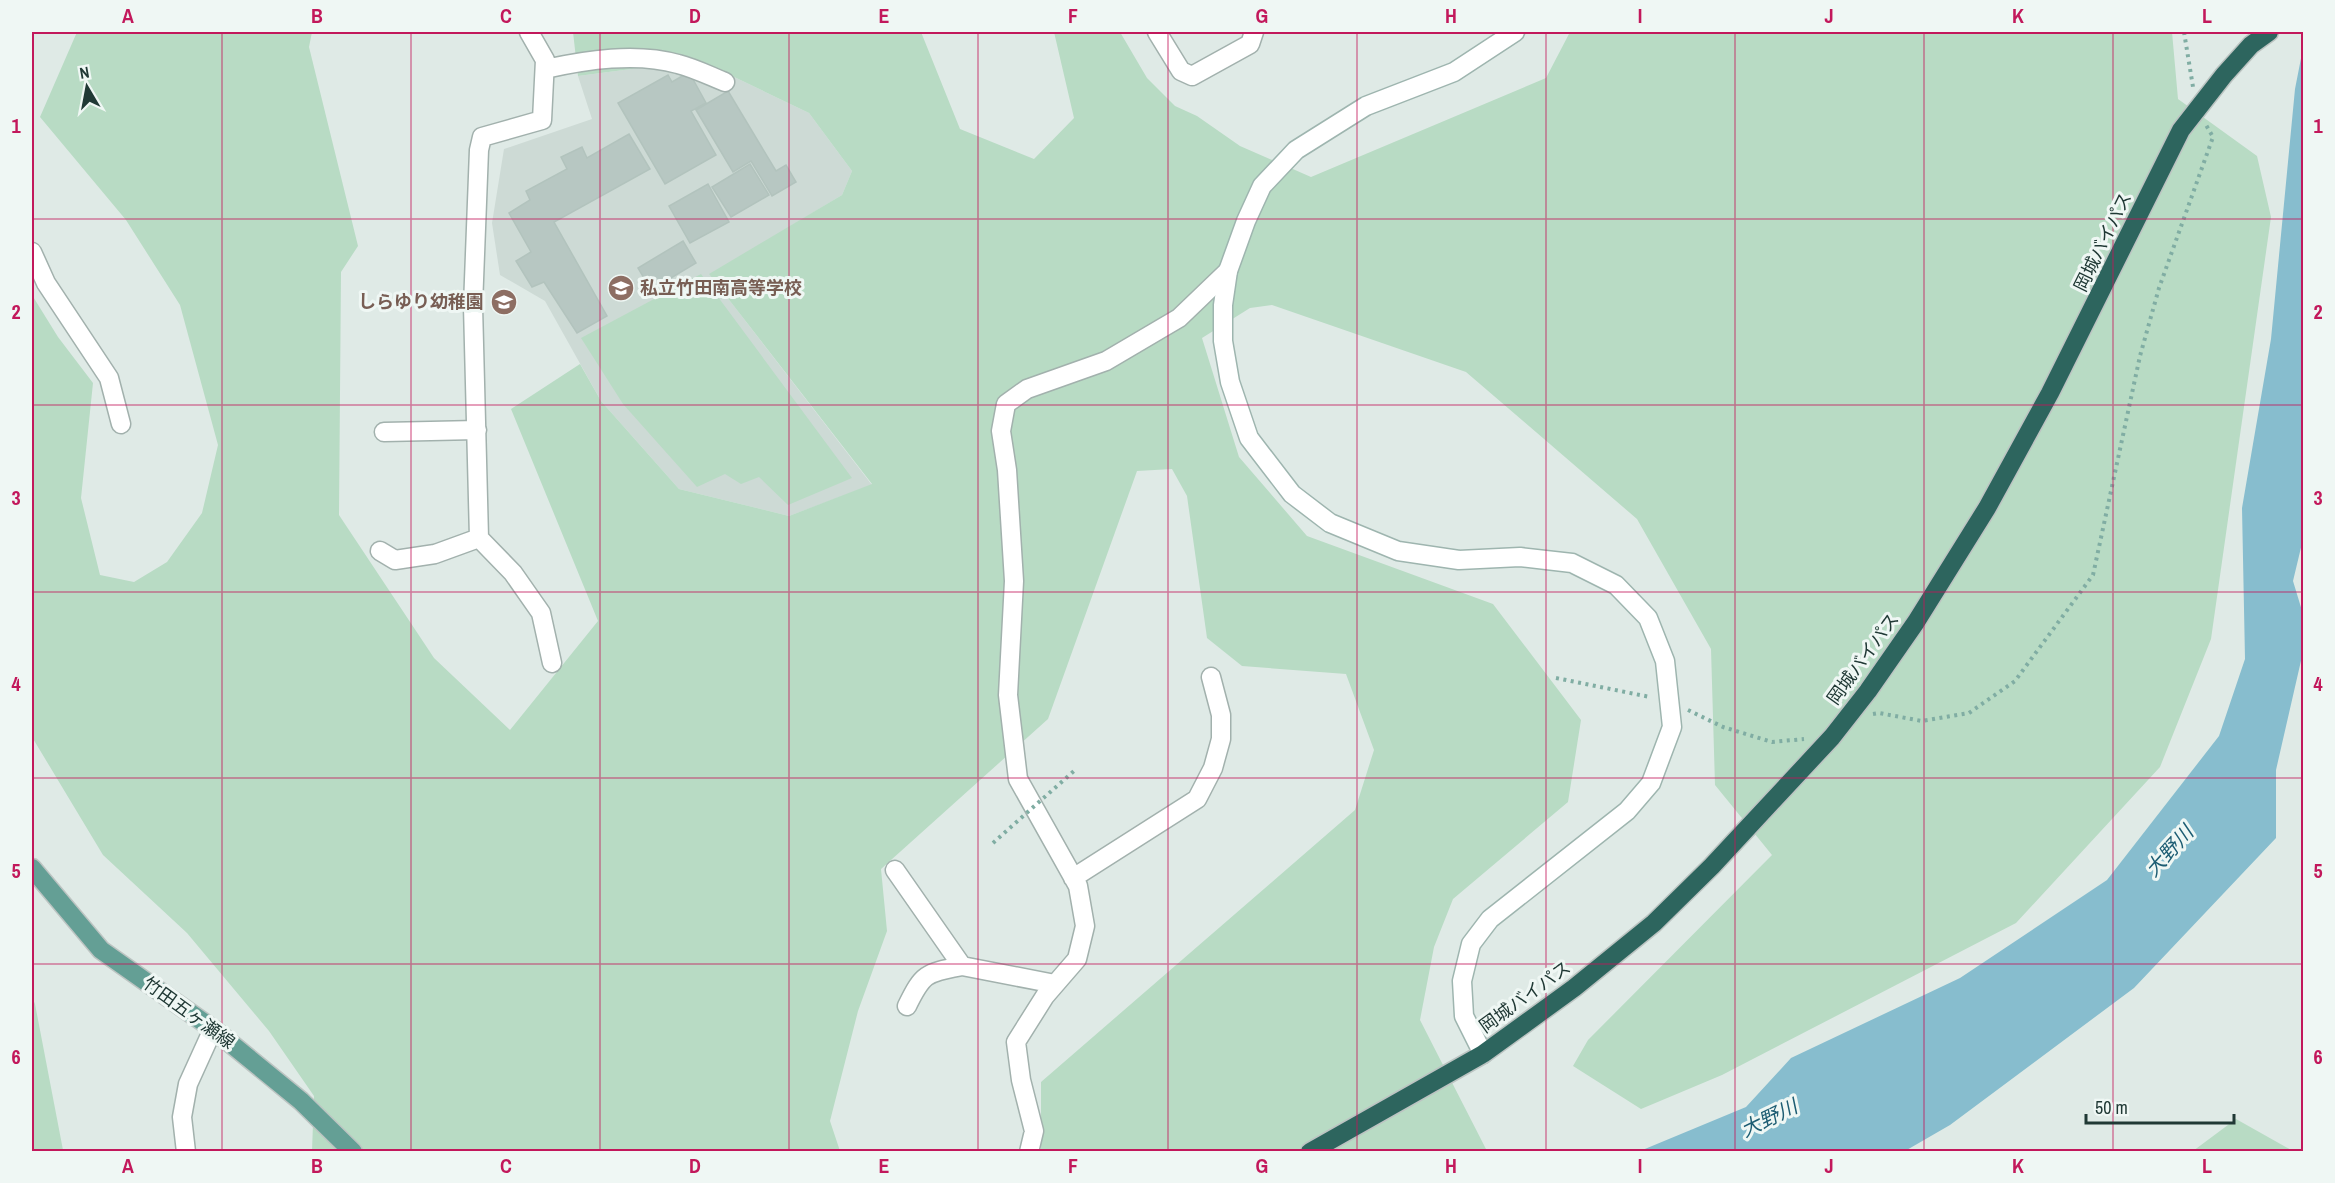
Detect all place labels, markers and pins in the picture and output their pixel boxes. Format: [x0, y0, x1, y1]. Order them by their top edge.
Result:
school or university icon: 私立竹田南高等学校 [606, 273, 636, 303]
place label: 私立竹田南高等学校 [640, 275, 802, 300]
school or university icon: しらゆり幼稚園 [489, 287, 519, 317]
place label: しらゆり幼稚園 [358, 289, 484, 314]

